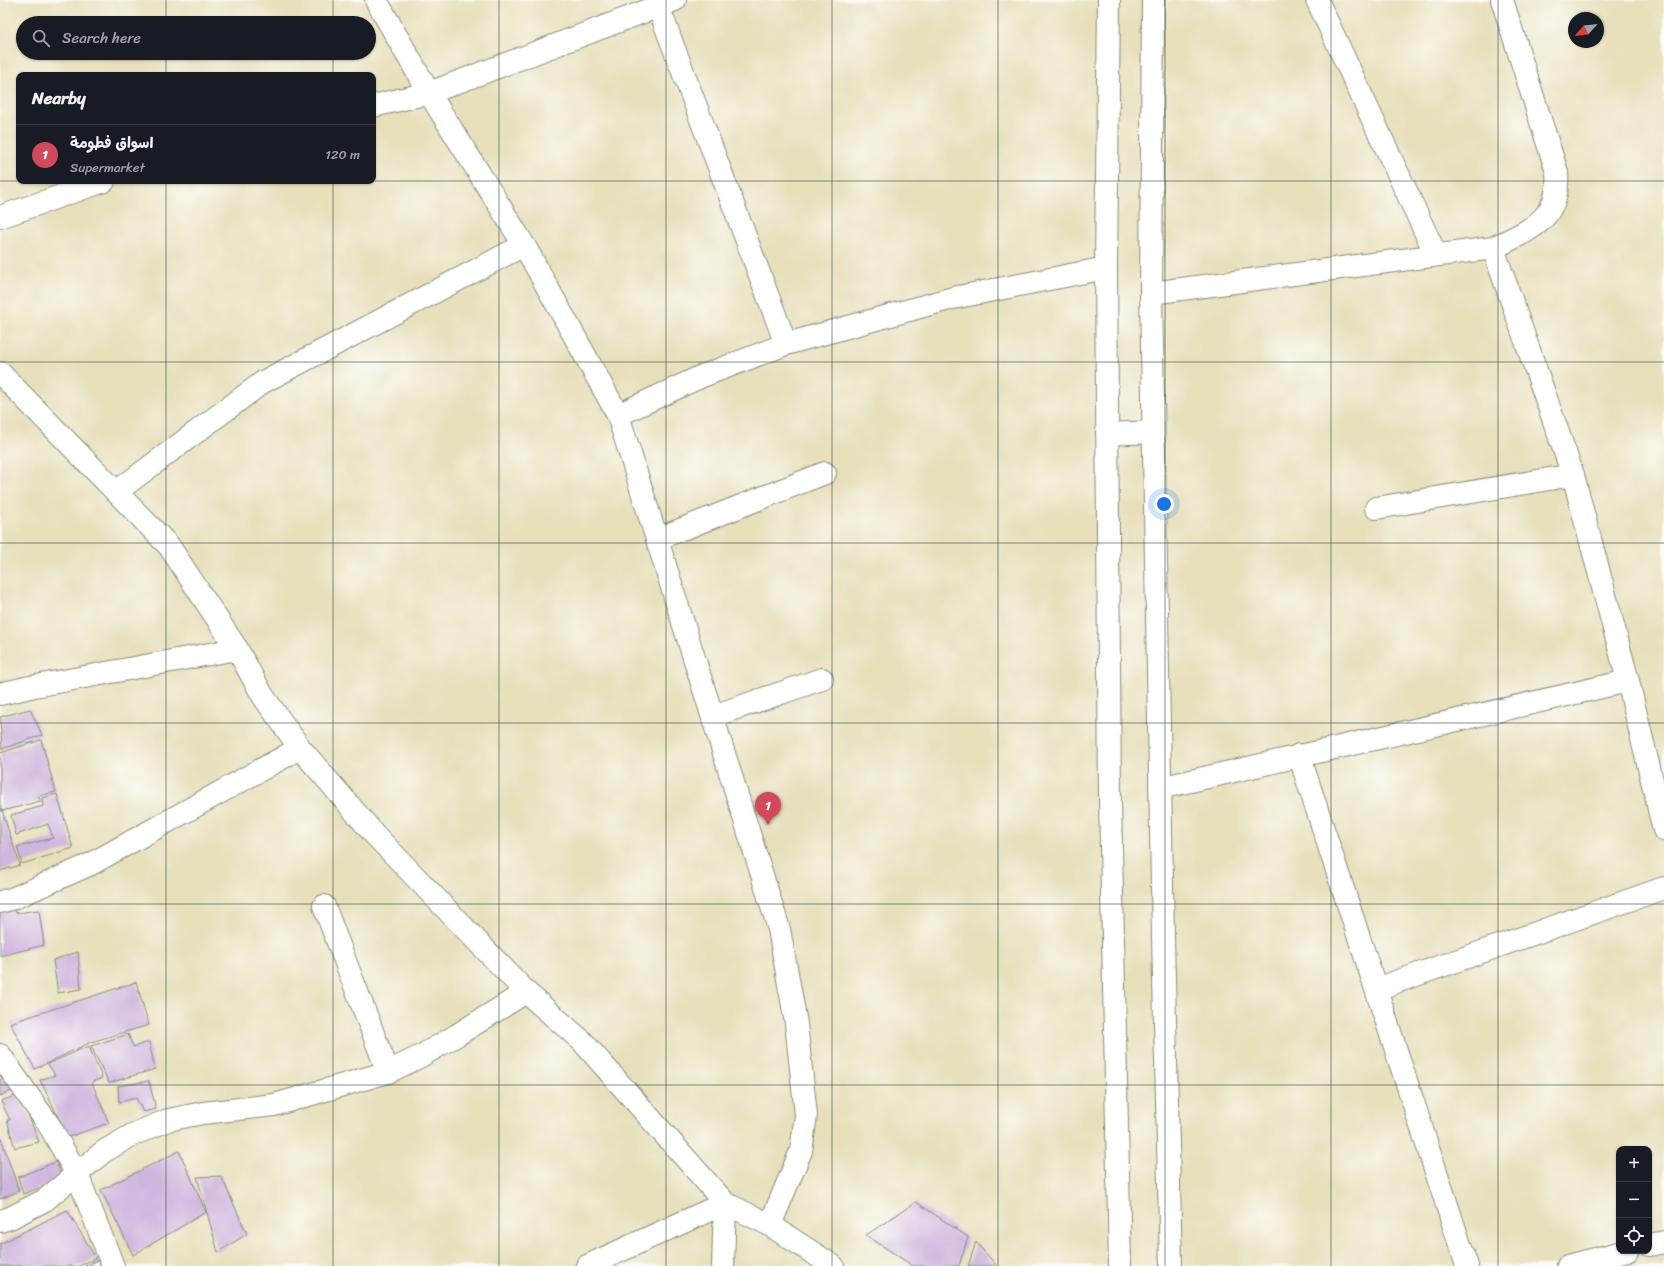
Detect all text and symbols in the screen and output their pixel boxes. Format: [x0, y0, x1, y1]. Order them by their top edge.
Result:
north arrow [1568, 12, 1604, 48]
search box [16, 16, 376, 60]
text: Search here [62, 25, 141, 51]
icon: search [30, 27, 52, 49]
text: Nearby [32, 83, 86, 113]
text: اسواق فطومة [70, 130, 153, 156]
text: 1 [42, 143, 48, 166]
text: 120 m [325, 143, 360, 166]
text: Supermarket [70, 156, 145, 179]
your location [1154, 494, 1174, 514]
pin: 1 [755, 792, 781, 825]
map controls [1616, 1146, 1652, 1254]
button: + [1616, 1146, 1652, 1182]
button: − [1616, 1182, 1652, 1218]
button: locate [1616, 1218, 1652, 1254]

